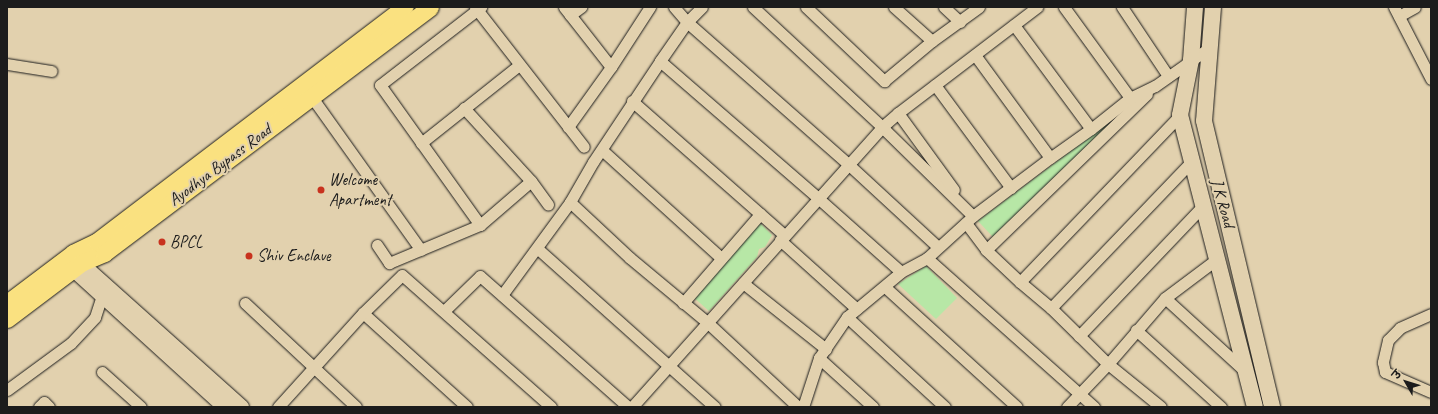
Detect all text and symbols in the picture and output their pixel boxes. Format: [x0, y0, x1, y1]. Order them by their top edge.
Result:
street label: Ayodhya Bypass Road [164, 120, 276, 210]
place label: Welcome Apartment [329, 170, 391, 210]
street label: J K Road [1207, 176, 1239, 230]
marker: Welcome Apartment [316, 185, 326, 195]
place label: BPCL [170, 232, 202, 252]
marker: BPCL [157, 237, 167, 247]
place label: Shiv Enclave [257, 246, 330, 266]
marker: Shiv Enclave [244, 251, 254, 261]
north arrow [1386, 362, 1426, 402]
text: उ [1389, 367, 1404, 382]

